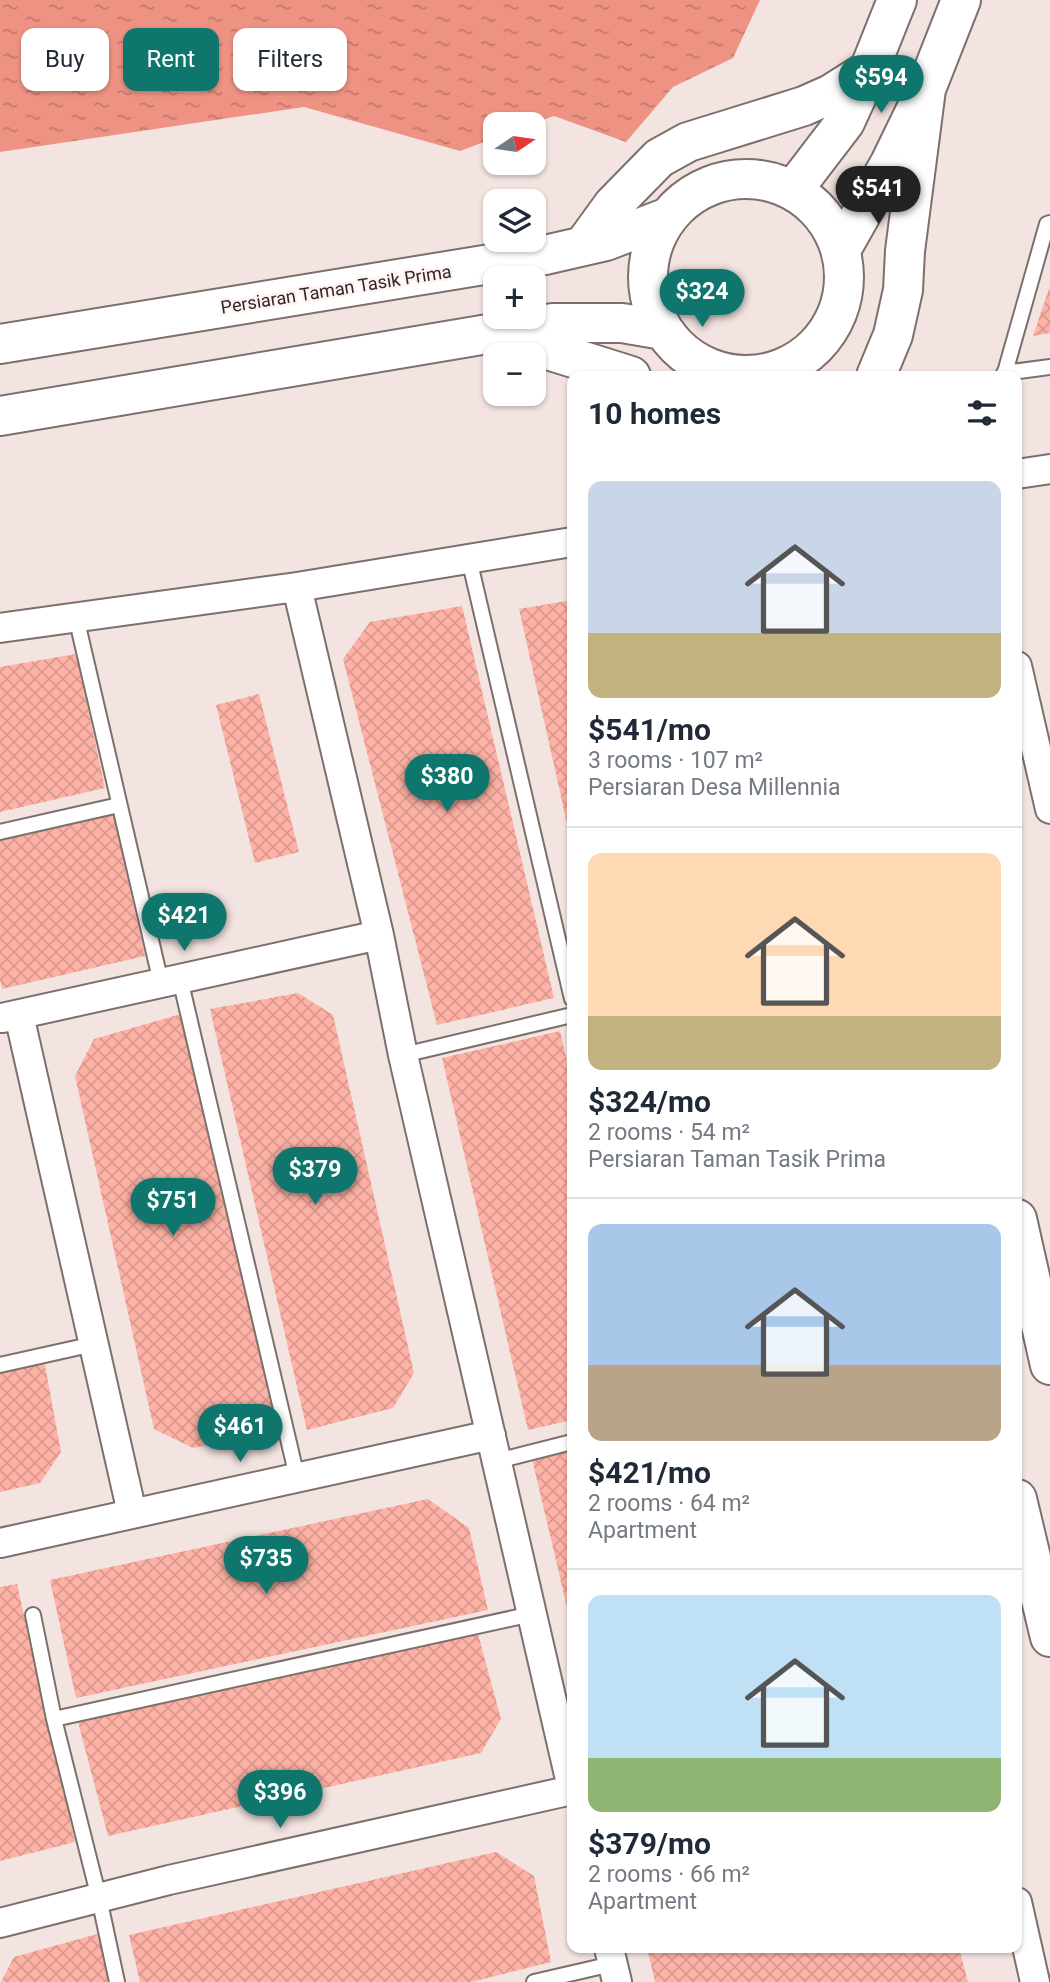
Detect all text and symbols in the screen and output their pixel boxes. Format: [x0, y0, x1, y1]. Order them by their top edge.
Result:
chip: Buy [21, 28, 109, 91]
chip: Rent [123, 28, 219, 91]
chip: Filters [233, 28, 347, 91]
pin: $594 [840, 55, 922, 115]
text: $594 [855, 64, 907, 91]
north arrow [483, 112, 546, 175]
map controls [483, 112, 546, 406]
pin: $541 [837, 166, 919, 226]
text: $541 [852, 175, 904, 202]
button: layers [483, 189, 546, 252]
street label: Persiaran Taman Tasik Prima [219, 260, 453, 318]
button: + [483, 266, 546, 329]
pin: $324 [661, 270, 743, 329]
text: $324 [676, 278, 728, 305]
button: − [483, 343, 546, 406]
icon: filters [963, 394, 1001, 432]
text: 10 homes [588, 396, 721, 431]
icon: home [732, 526, 858, 652]
text: $541/mo [588, 712, 711, 747]
text: 3 rooms · 107 m² [588, 747, 763, 774]
pin: $380 [406, 754, 488, 814]
text: $380 [421, 763, 473, 790]
text: Persiaran Desa Millennia [588, 774, 841, 801]
pin: $421 [143, 894, 225, 953]
icon: home [732, 898, 858, 1024]
text: $421 [158, 902, 210, 929]
text: $324/mo [588, 1084, 711, 1119]
text: 2 rooms · 54 m² [588, 1119, 750, 1146]
text: Persiaran Taman Tasik Prima [588, 1146, 886, 1173]
pin: $379 [274, 1148, 356, 1207]
text: $379 [289, 1156, 341, 1183]
pin: $751 [132, 1178, 214, 1238]
text: $751 [147, 1187, 199, 1214]
icon: home [732, 1269, 858, 1395]
pin: $461 [199, 1404, 281, 1464]
text: $461 [214, 1413, 266, 1440]
text: $421/mo [588, 1455, 711, 1490]
text: 2 rooms · 64 m² [588, 1490, 750, 1517]
text: Apartment [588, 1517, 697, 1544]
pin: $735 [225, 1536, 307, 1596]
text: $735 [240, 1545, 292, 1572]
icon: home [732, 1640, 858, 1766]
pin: $396 [239, 1770, 321, 1830]
text: $396 [254, 1779, 306, 1806]
text: $379/mo [588, 1826, 711, 1861]
text: 2 rooms · 66 m² [588, 1861, 750, 1888]
text: Apartment [588, 1888, 697, 1915]

